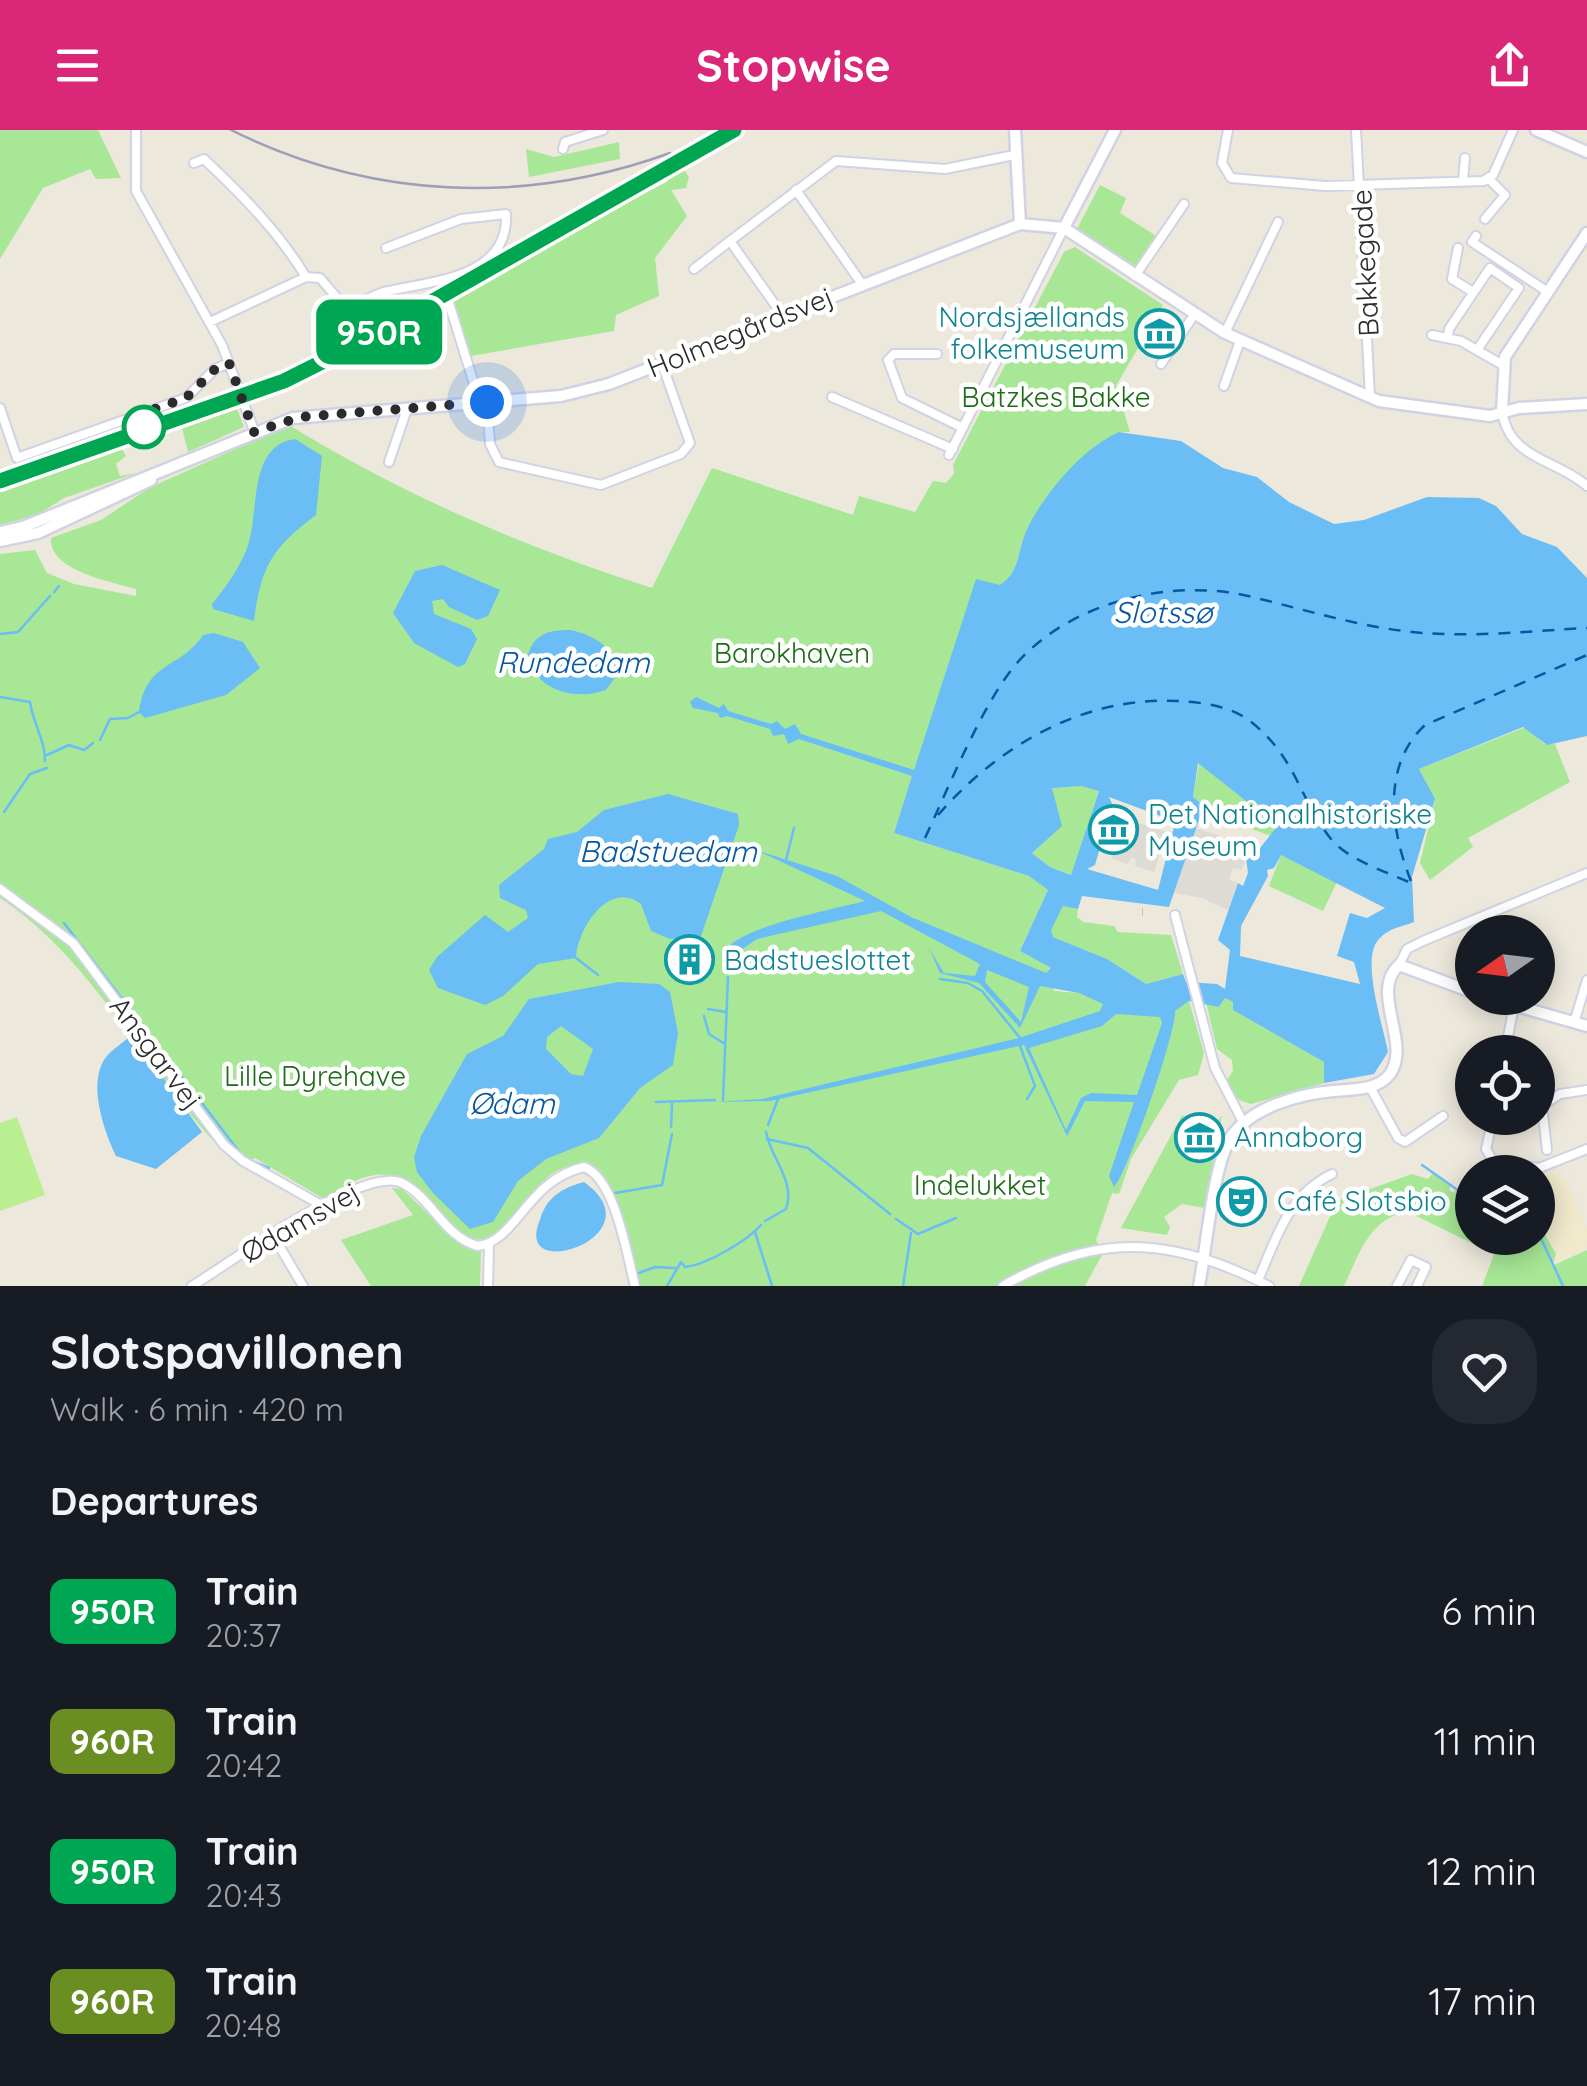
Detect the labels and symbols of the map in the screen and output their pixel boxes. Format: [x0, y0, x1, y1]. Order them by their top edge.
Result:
street label: Bakkegade [1343, 189, 1386, 337]
street label: Holmegårdsvej [642, 278, 838, 385]
place label: Nordsjællands folkemuseum [938, 299, 1125, 366]
line badge: 950R [309, 300, 449, 364]
museum icon: Nordsjællands folkemuseum [1134, 307, 1186, 359]
your location [462, 377, 512, 427]
park label: Batzkes Bakke [961, 379, 1151, 414]
unlabelled marker [123, 406, 165, 448]
water label: Slotssø [1114, 593, 1215, 631]
park label: Barokhaven [714, 635, 870, 670]
water label: Rundedam [496, 643, 650, 681]
place label: Det Nationalhistoriske Museum [1148, 796, 1432, 863]
museum icon: Det Nationalhistoriske Museum [1087, 804, 1139, 856]
water label: Badstuedam [579, 832, 758, 870]
north arrow [1455, 915, 1555, 1015]
building icon: Badstueslottet [663, 934, 715, 986]
place label: Badstueslottet [724, 942, 911, 977]
street label: Ansgarvej [103, 989, 210, 1116]
park label: Lille Dyrehave [224, 1058, 406, 1093]
water label: Ødam [469, 1084, 555, 1122]
museum icon: Annaborg [1173, 1111, 1225, 1163]
place label: Annaborg [1234, 1119, 1363, 1154]
park label: Indelukket [914, 1167, 1046, 1202]
street label: Ødamsvej [234, 1174, 365, 1269]
theatre icon: Café Slotsbio [1216, 1175, 1268, 1227]
place label: Café Slotsbio [1277, 1183, 1447, 1218]

